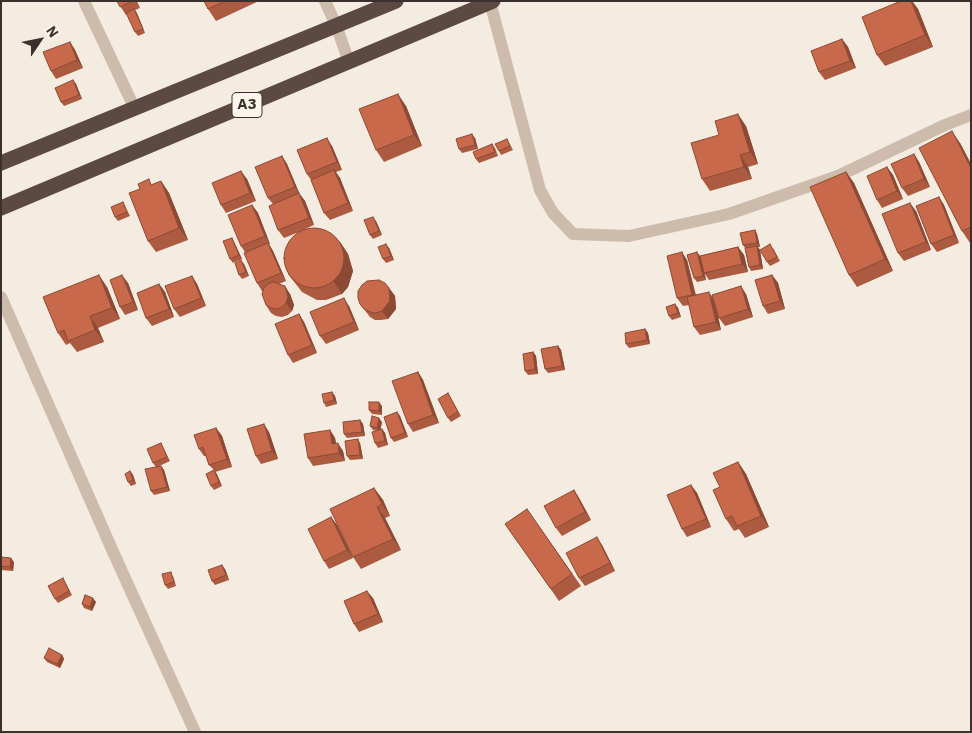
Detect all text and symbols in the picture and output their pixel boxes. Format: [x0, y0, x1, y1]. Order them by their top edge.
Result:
north arrow [15, 15, 65, 65]
text: N [42, 22, 63, 41]
road number: A3 [232, 92, 262, 118]

